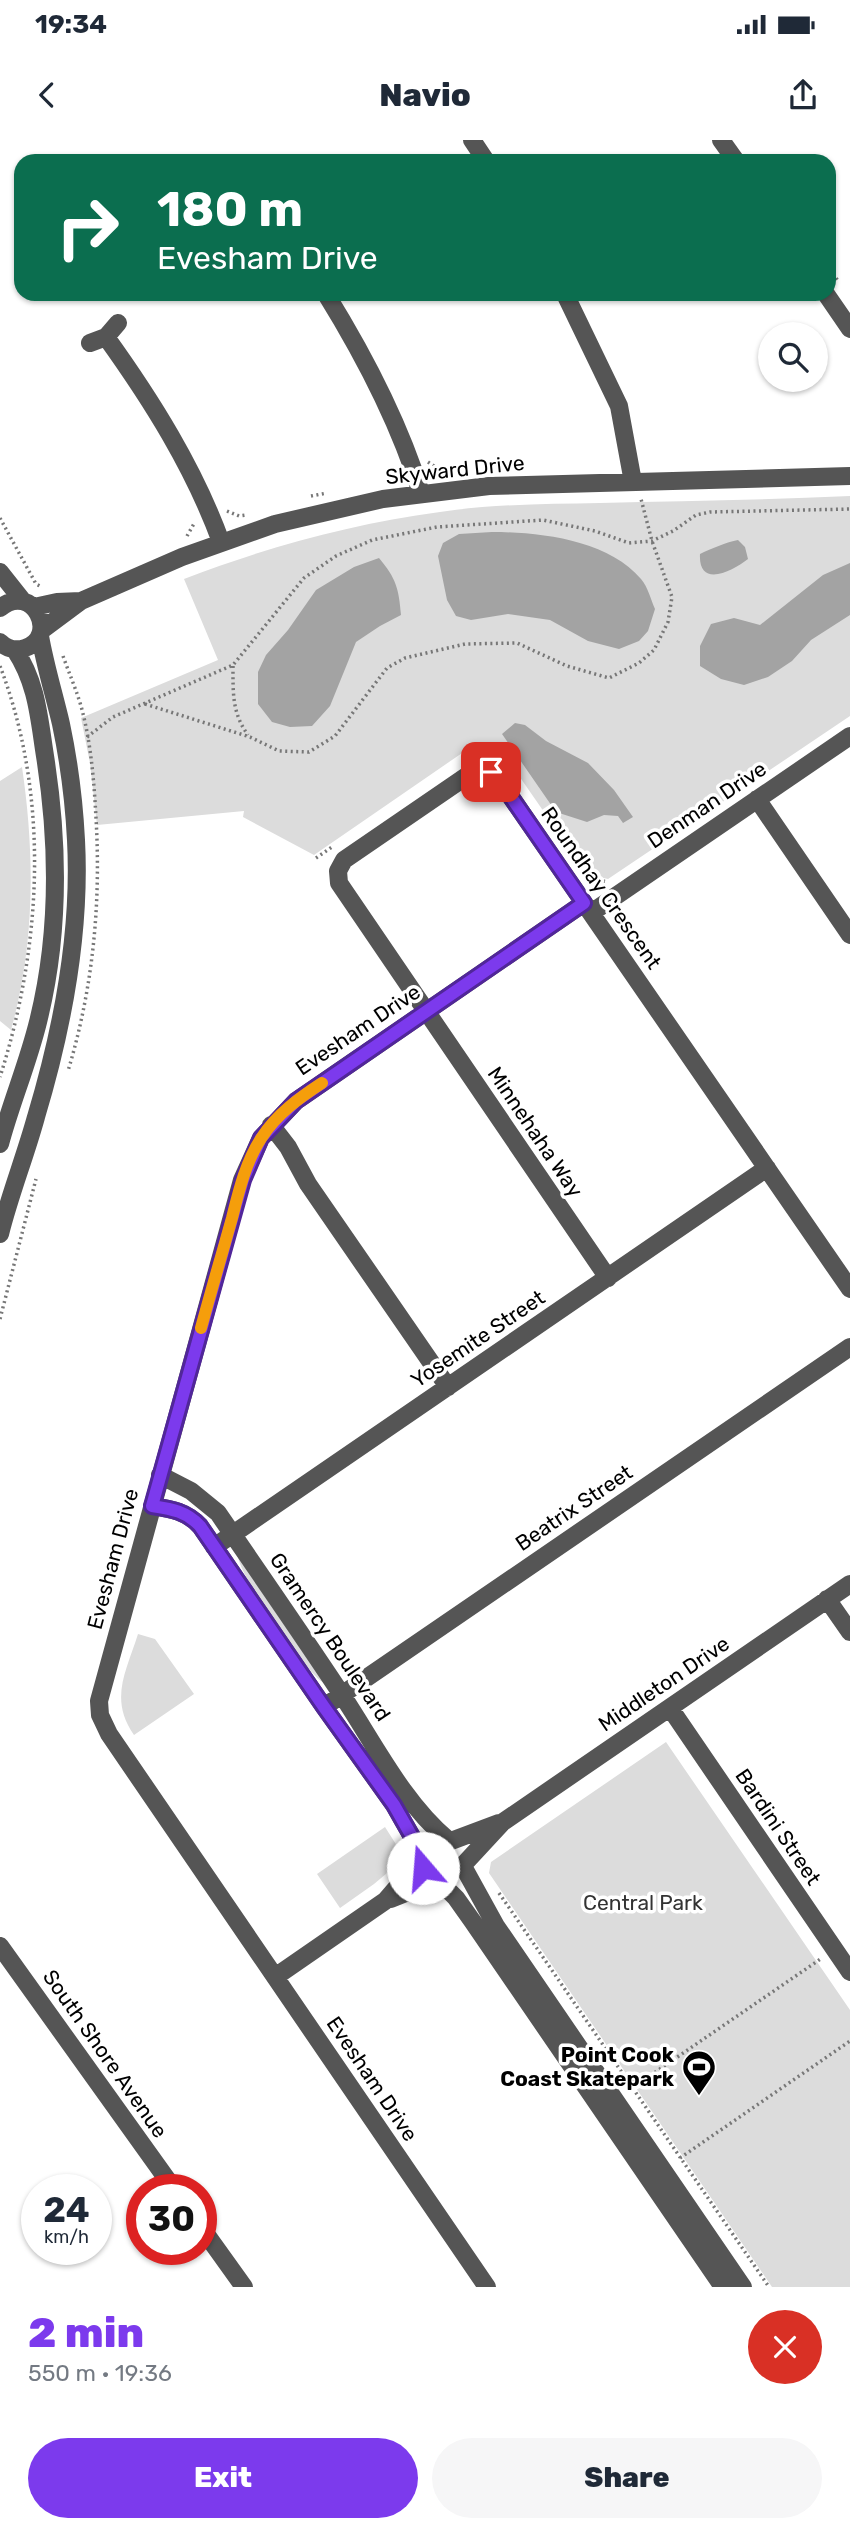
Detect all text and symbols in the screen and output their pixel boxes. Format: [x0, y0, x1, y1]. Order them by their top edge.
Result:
text: 19:34 [35, 9, 107, 40]
icon: back [28, 76, 66, 114]
text: Navio [379, 76, 471, 114]
icon: share [784, 76, 822, 114]
text: 180 m [157, 180, 303, 238]
icon: right [42, 182, 133, 273]
text: Evesham Drive [157, 239, 378, 277]
map controls [758, 322, 828, 392]
button: search [758, 322, 828, 392]
street label: Skyward Drive [384, 450, 526, 489]
pin [461, 742, 521, 802]
icon: arrive [472, 753, 510, 791]
street label: Denman Drive [643, 756, 771, 853]
street label: Roundhay Crescent [536, 802, 667, 974]
street label: Evesham Drive [291, 979, 425, 1080]
street label: Minnehaha Way [483, 1062, 588, 1202]
street label: Yosemite Street [406, 1285, 549, 1393]
street label: Beatrix Street [510, 1459, 637, 1556]
street label: Evesham Drive [82, 1486, 143, 1632]
street label: Gramercy Boulevard [265, 1548, 396, 1726]
street label: Middleton Drive [594, 1631, 734, 1737]
street label: Bardini Street [730, 1764, 826, 1890]
position arrow [386, 1831, 460, 1905]
park label: Central Park [583, 1890, 703, 1915]
street label: South Shore Avenue [38, 1965, 173, 2143]
street label: Evesham Drive [322, 2012, 423, 2146]
place label: Point Cook Coast Skatepark [500, 2042, 675, 2091]
sports icon: Point Cook Coast Skatepark [680, 2048, 718, 2097]
speed limit sign: 30 [126, 2174, 217, 2265]
text: 24 [43, 2189, 90, 2231]
text: km/h [44, 2226, 89, 2248]
text: 2 min [28, 2308, 144, 2358]
button: close [748, 2310, 822, 2384]
text: 550 m · 19:36 [28, 2359, 172, 2387]
button: Exit [28, 2438, 418, 2518]
button: Share [432, 2438, 822, 2518]

